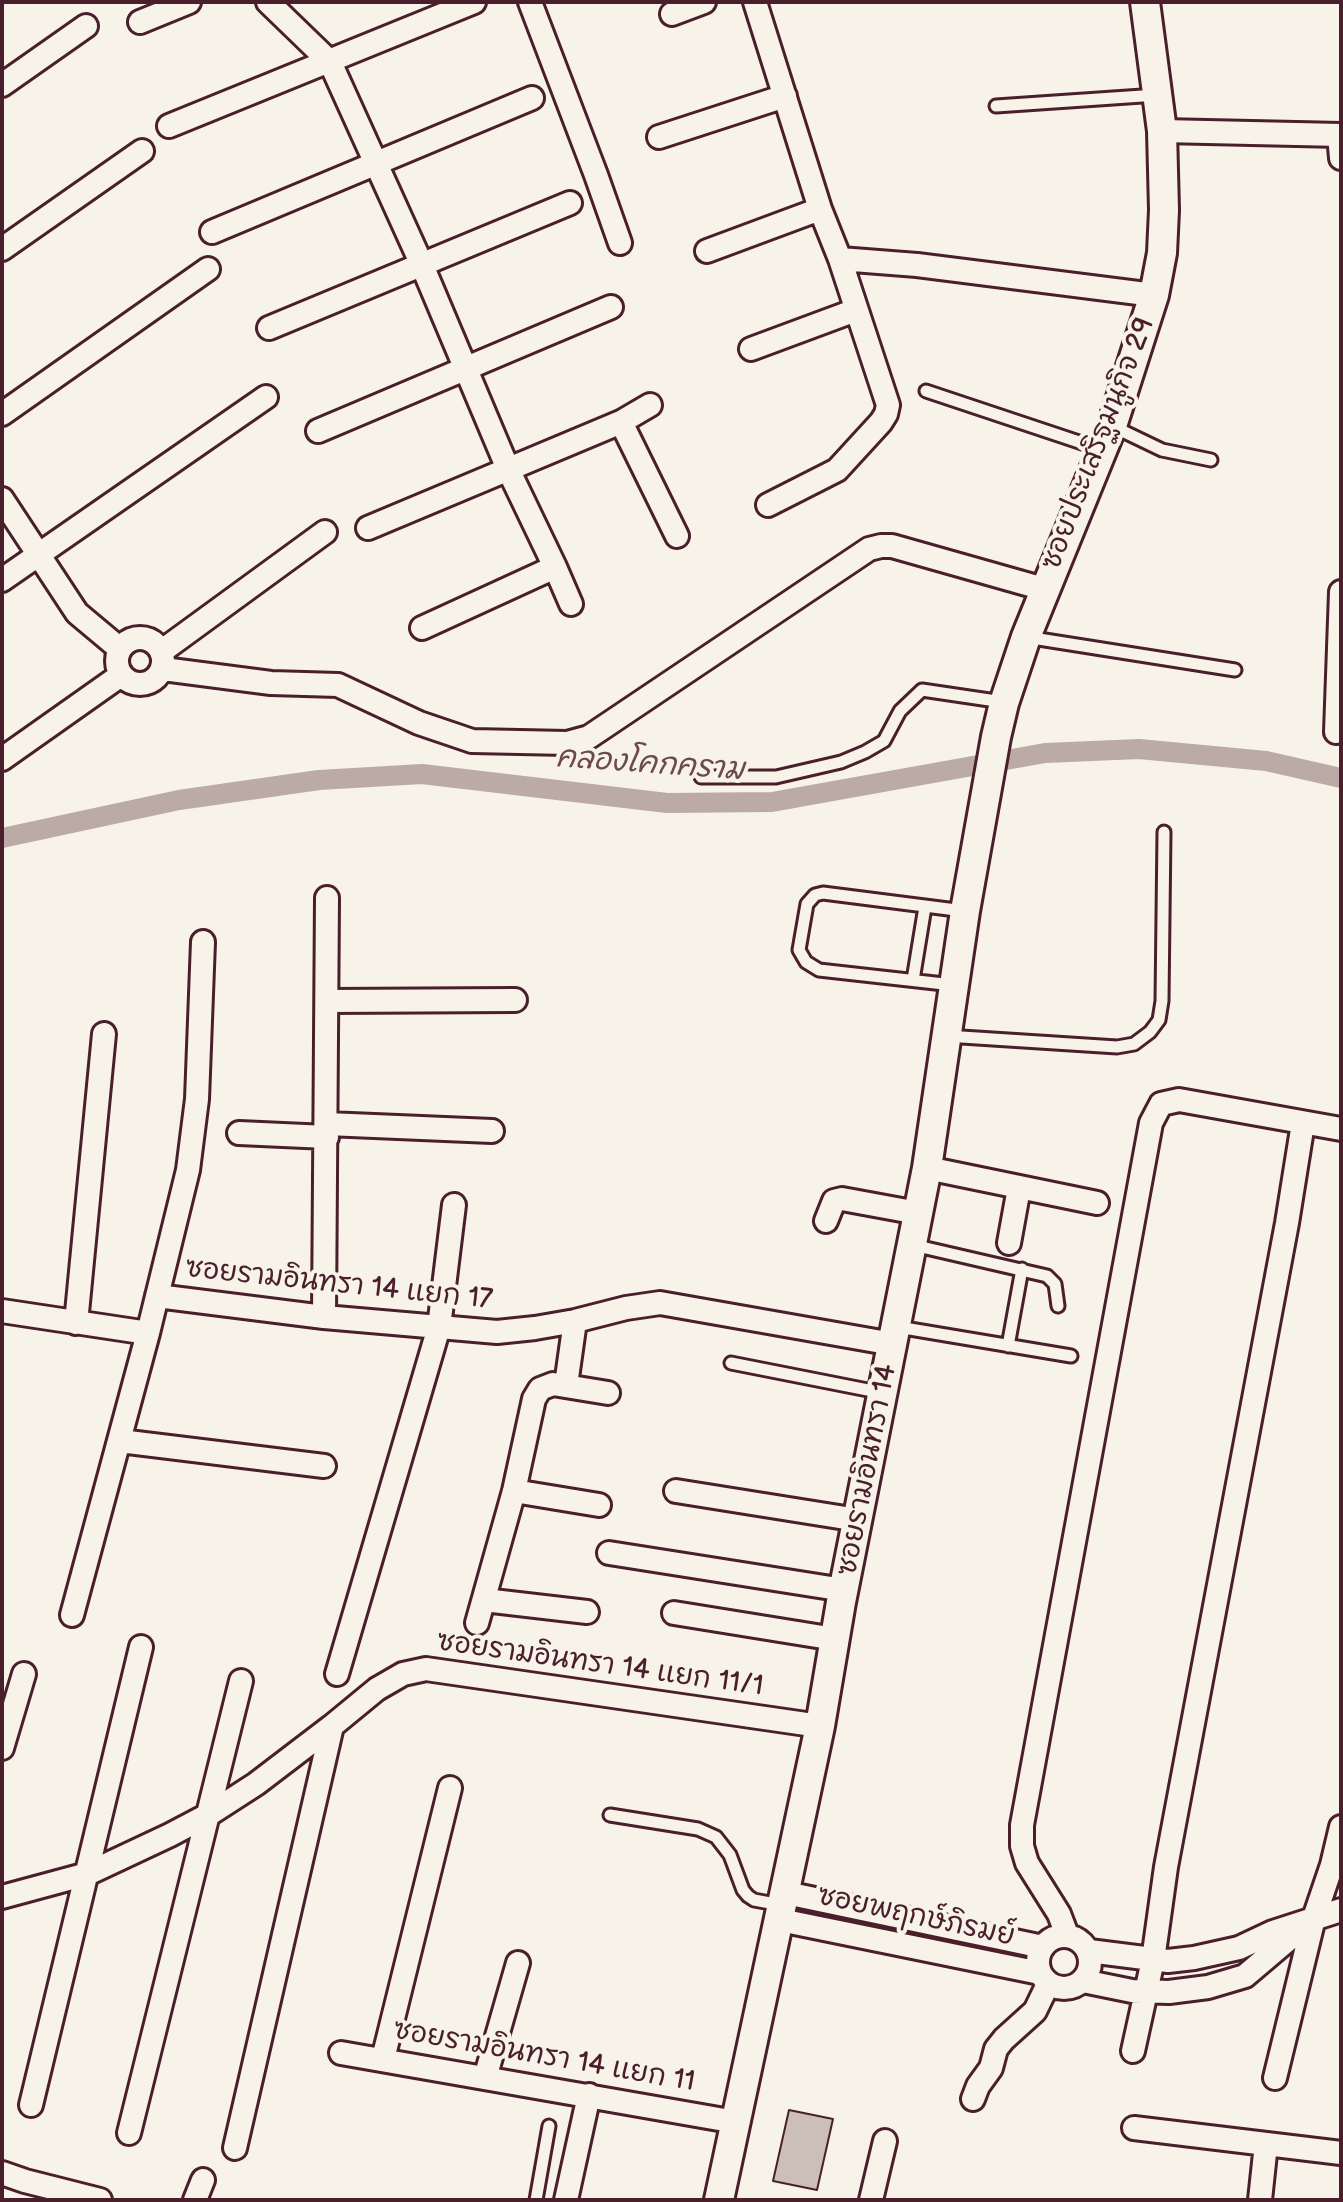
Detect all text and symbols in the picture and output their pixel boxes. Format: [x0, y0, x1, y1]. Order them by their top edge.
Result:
street label: ซอยประเสริฐมนูกิจ 29 [1035, 313, 1163, 575]
water label: คลองโคกคราม [555, 740, 745, 790]
street label: ซอยรามอินทรา 14 แยก 17 [184, 1252, 494, 1318]
street label: ซอยรามอินทรา 14 [831, 1361, 905, 1579]
street label: ซอยรามอินทรา 14 แยก 11/1 [435, 1625, 765, 1705]
street label: ซอยพฤกษ์ภิรมย์ [814, 1880, 1018, 1954]
street label: ซอยรามอินทรา 14 แยก 11 [391, 2014, 697, 2100]

